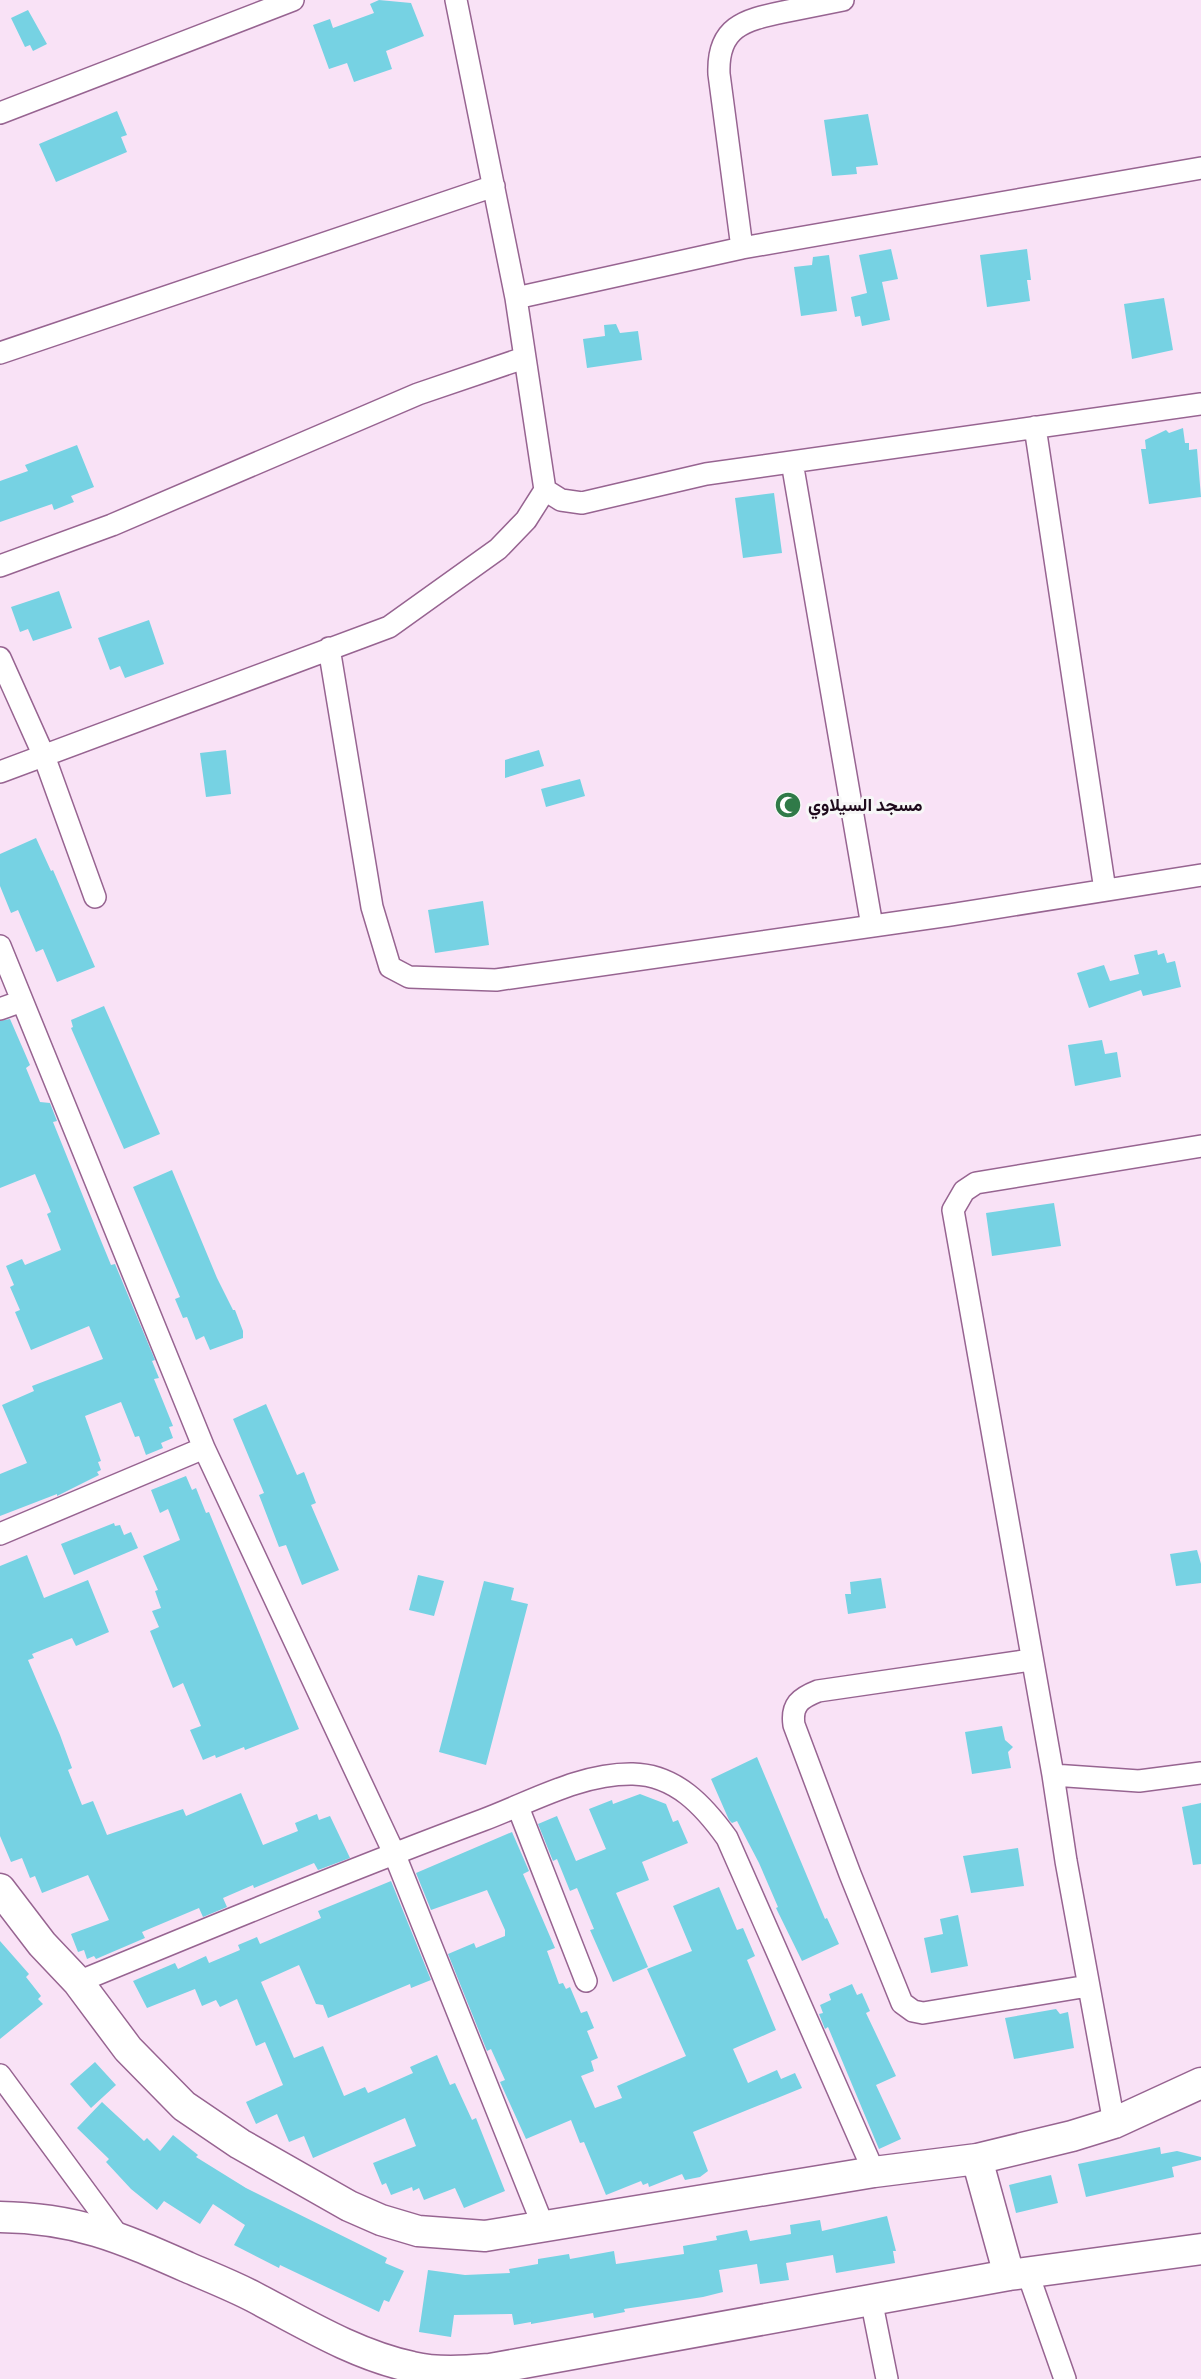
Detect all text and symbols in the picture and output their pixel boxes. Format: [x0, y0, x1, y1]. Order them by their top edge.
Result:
mosque icon: مسجد السيلاوي [773, 790, 803, 820]
place label: مسجد السيلاوي [808, 795, 923, 820]

